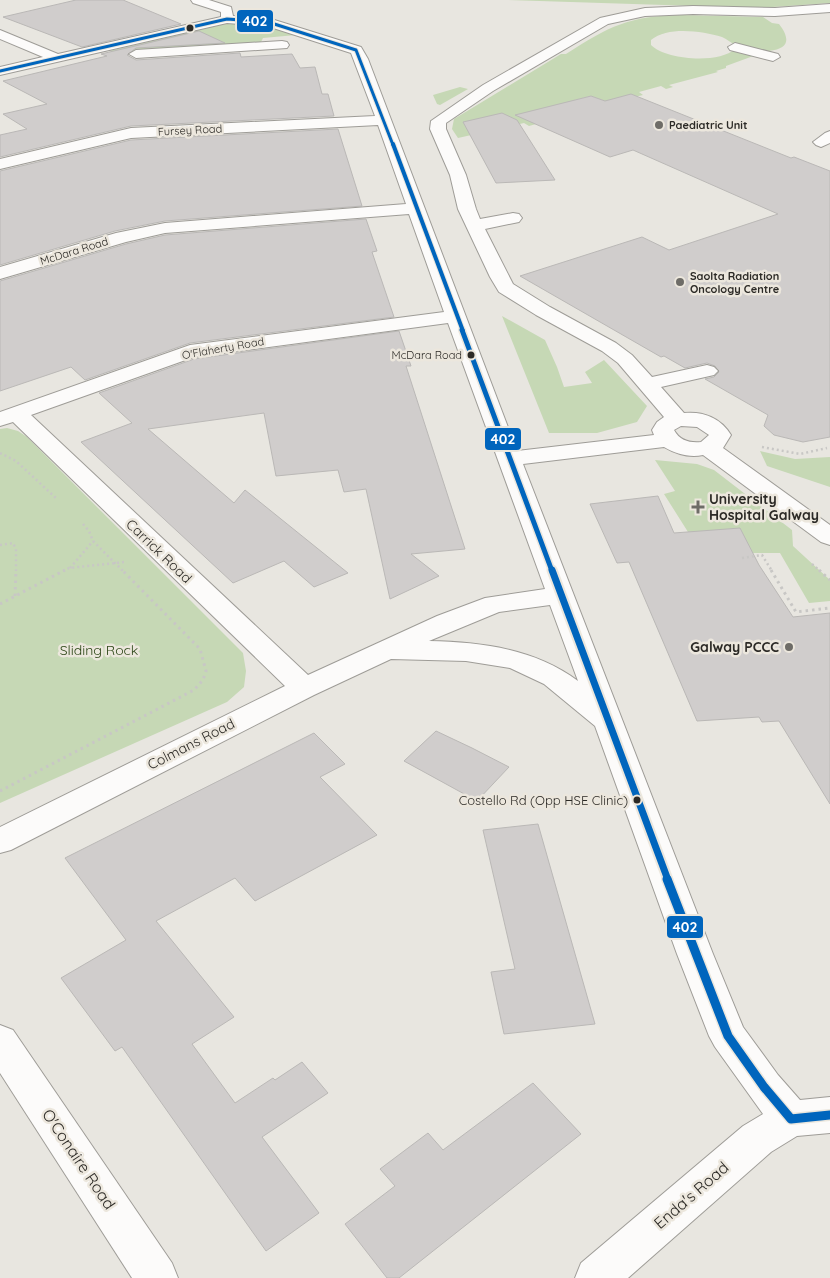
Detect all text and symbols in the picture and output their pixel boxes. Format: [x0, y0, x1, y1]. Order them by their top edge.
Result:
line badge: 402 [236, 9, 274, 33]
text: 402 [243, 12, 267, 30]
unlabelled marker [185, 23, 195, 33]
place label: Paediatric Unit [669, 118, 747, 132]
marker: Paediatric Unit [653, 119, 665, 131]
street label: Fursey Road [157, 121, 223, 139]
street label: McDara Road [38, 234, 110, 268]
place label: Saolta Radiation Oncology Centre [690, 269, 780, 296]
marker: Saolta Radiation Oncology Centre [674, 276, 686, 288]
street label: O'Flaherty Road [181, 334, 265, 362]
place label: McDara Road [392, 348, 462, 362]
marker: McDara Road [466, 350, 476, 360]
line badge: 402 [484, 427, 522, 451]
text: 402 [491, 430, 515, 448]
place label: University Hospital Galway [709, 490, 819, 524]
marker: University Hospital Galway [691, 500, 705, 514]
street label: Carrick Road [122, 515, 196, 587]
place label: Galway PCCC [690, 638, 779, 656]
park label: Sliding Rock [60, 641, 138, 659]
marker: Galway PCCC [783, 641, 795, 653]
street label: Colmans Road [144, 714, 238, 774]
place label: Costello Rd (Opp HSE Clinic) [459, 792, 628, 808]
marker: Costello Rd (Opp HSE Clinic) [632, 795, 642, 805]
line badge: 402 [666, 915, 704, 939]
text: 402 [673, 918, 697, 936]
street label: O'Conaire Road [38, 1105, 120, 1213]
street label: Enda's Road [650, 1157, 732, 1233]

